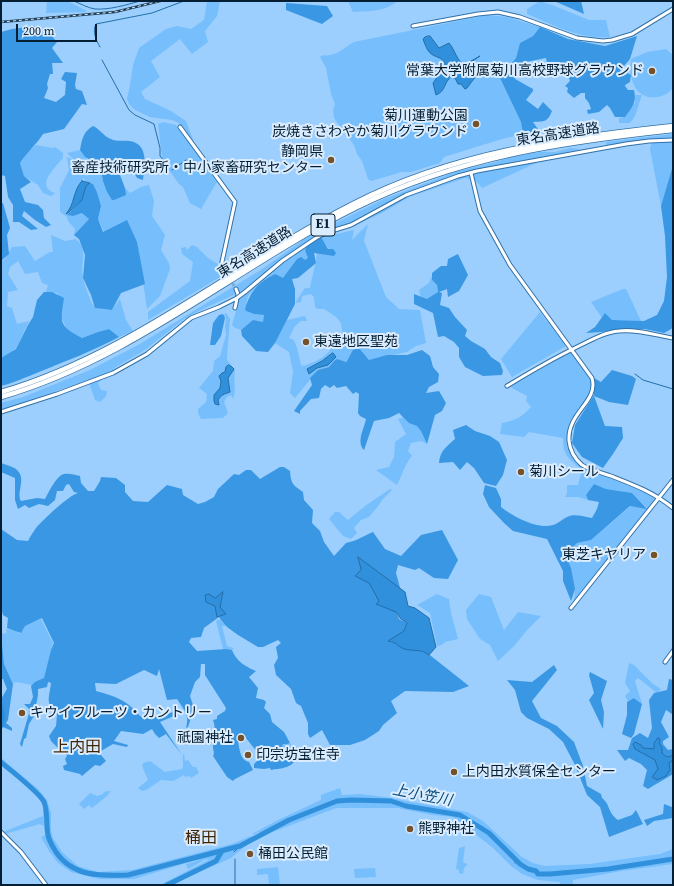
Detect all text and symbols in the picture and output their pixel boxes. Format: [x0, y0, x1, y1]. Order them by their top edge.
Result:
scale bar [18, 16, 99, 42]
text: 200 m [23, 23, 55, 39]
place label: 常葉大学附属菊川高校野球グラウンド [406, 63, 644, 79]
marker: 常葉大学附属菊川高校野球グラウンド [647, 66, 657, 76]
place label: 菊川運動公園 炭焼きさわやか菊川グラウンド [272, 108, 468, 140]
marker: 菊川運動公園 炭焼きさわやか菊川グラウンド [471, 119, 481, 129]
street label: 東名高速道路 [515, 120, 601, 150]
place label: 静岡県 畜産技術研究所・中小家畜研究センター [71, 144, 323, 176]
marker: 静岡県 畜産技術研究所・中小家畜研究センター [326, 155, 336, 165]
road number: E1 [311, 214, 335, 236]
street label: 東名高速道路 [215, 224, 295, 282]
place label: 東遠地区聖苑 [314, 334, 398, 350]
marker: 東遠地区聖苑 [301, 337, 311, 347]
place label: 菊川シール [529, 464, 599, 480]
marker: 菊川シール [516, 467, 526, 477]
place label: 東芝キヤリア [562, 547, 646, 563]
marker: 東芝キヤリア [649, 550, 659, 560]
place label: キウイフルーツ・カントリー [30, 705, 212, 721]
marker: キウイフルーツ・カントリー [17, 708, 27, 718]
place label: 祇園神社 [177, 730, 233, 746]
marker: 祇園神社 [236, 733, 246, 743]
district label: 上内田 [53, 738, 101, 758]
place label: 印宗坊宝住寺 [256, 747, 340, 763]
marker: 印宗坊宝住寺 [243, 750, 253, 760]
place label: 上内田水質保全センター [462, 764, 616, 780]
marker: 上内田水質保全センター [449, 767, 459, 777]
water label: 上小笠川 [391, 781, 453, 811]
place label: 熊野神社 [418, 821, 474, 837]
marker: 熊野神社 [405, 824, 415, 834]
district label: 桶田 [185, 829, 217, 849]
place label: 桶田公民館 [258, 846, 328, 862]
marker: 桶田公民館 [245, 849, 255, 859]

